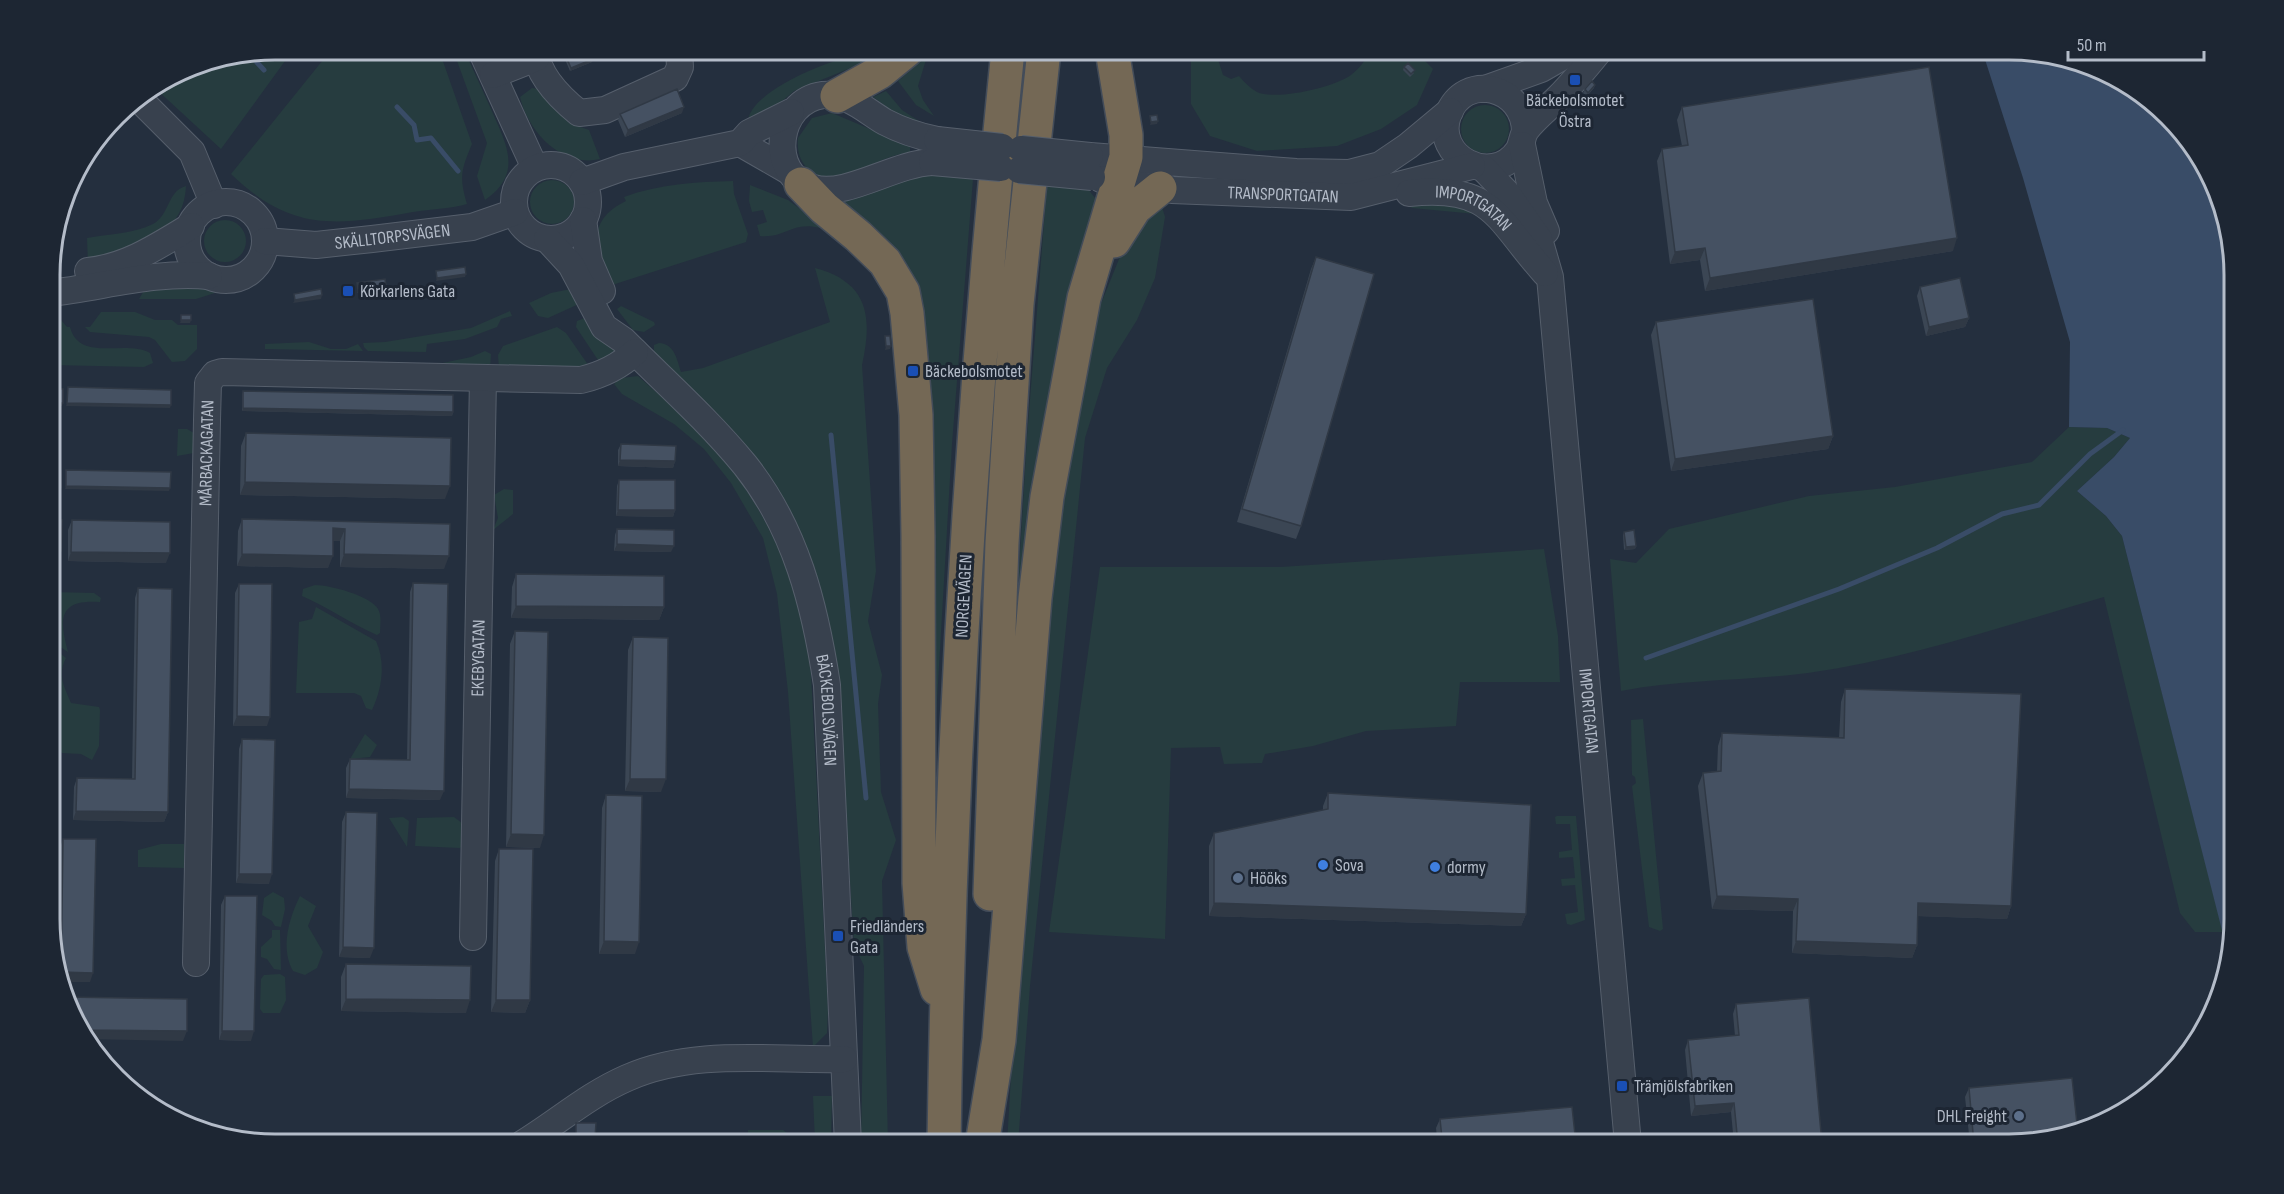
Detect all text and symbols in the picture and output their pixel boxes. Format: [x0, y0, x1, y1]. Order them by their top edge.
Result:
scale bar [2068, 24, 2204, 62]
text: 50 m [2077, 35, 2107, 56]
marker: Bäckebolsmotet Östra [1568, 73, 1582, 87]
place label: Bäckebolsmotet Östra [1526, 90, 1624, 132]
street label: IMPORTGATAN [1435, 181, 1516, 235]
street label: TRANSPORTGATAN [1227, 182, 1339, 207]
street label: SKÄLLTORPSVÄGEN [334, 219, 451, 253]
place label: Körkarlens Gata [360, 281, 455, 302]
marker: Körkarlens Gata [341, 284, 355, 298]
place label: Bäckebolsmotet [925, 361, 1023, 382]
marker: Bäckebolsmotet [906, 364, 920, 378]
street label: MÅRBACKAGATAN [195, 400, 218, 506]
street label: NORGEVÄGEN [951, 554, 977, 638]
street label: EKEBYGATAN [467, 619, 489, 697]
street label: BÄCKEBOLSVÄGEN [812, 653, 841, 766]
street label: IMPORTGATAN [1575, 668, 1603, 754]
place label: Sova [1335, 855, 1364, 876]
place label: dormy [1447, 857, 1486, 878]
marker: Sova [1316, 858, 1330, 872]
marker: dormy [1428, 860, 1442, 874]
place label: Hööks [1250, 868, 1287, 889]
marker: Hööks [1231, 871, 1245, 885]
place label: Friedländers Gata [850, 916, 924, 958]
marker: Friedländers Gata [831, 929, 845, 943]
place label: Trämjölsfabriken [1634, 1076, 1733, 1097]
marker: Trämjölsfabriken [1615, 1079, 1629, 1093]
place label: DHL Freight [1937, 1106, 2008, 1127]
marker: DHL Freight [2012, 1109, 2026, 1123]

